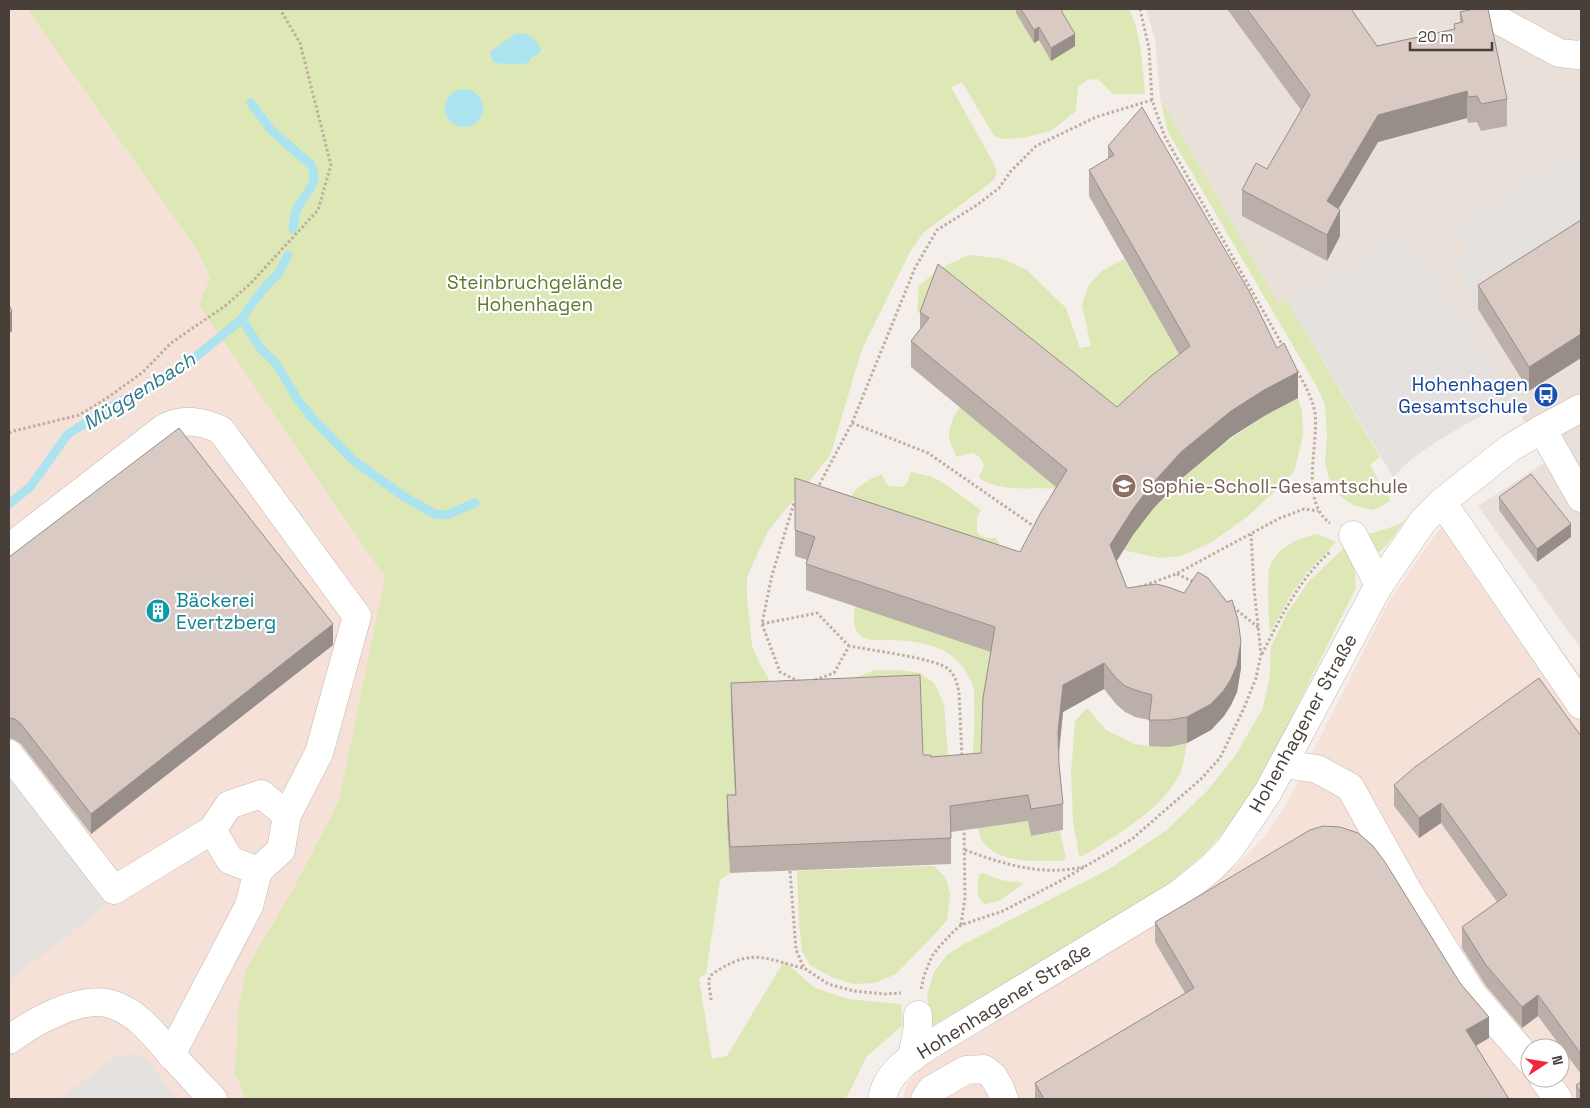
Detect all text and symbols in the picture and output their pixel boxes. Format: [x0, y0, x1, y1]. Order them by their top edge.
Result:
scale bar [1410, 20, 1492, 52]
text: 20 m [1418, 27, 1453, 46]
park label: Steinbruchgelände Hohenhagen [447, 270, 623, 317]
water label: Müggenbach [78, 346, 201, 436]
place label: Hohenhagen Gesamtschule [1398, 372, 1528, 419]
bus stop icon: Hohenhagen Gesamtschule [1533, 382, 1559, 408]
school or university icon: Sophie-Scholl-Gesamtschule [1111, 473, 1137, 499]
place label: Sophie-Scholl-Gesamtschule [1142, 474, 1408, 499]
place label: Bäckerei Evertzberg [176, 588, 276, 635]
building icon: Bäckerei Evertzberg [145, 598, 171, 624]
street label: Hohenhagener Straße [1243, 629, 1363, 817]
street label: Hohenhagener Straße [912, 937, 1096, 1065]
north arrow [1520, 1038, 1570, 1088]
text: N [1548, 1054, 1567, 1067]

